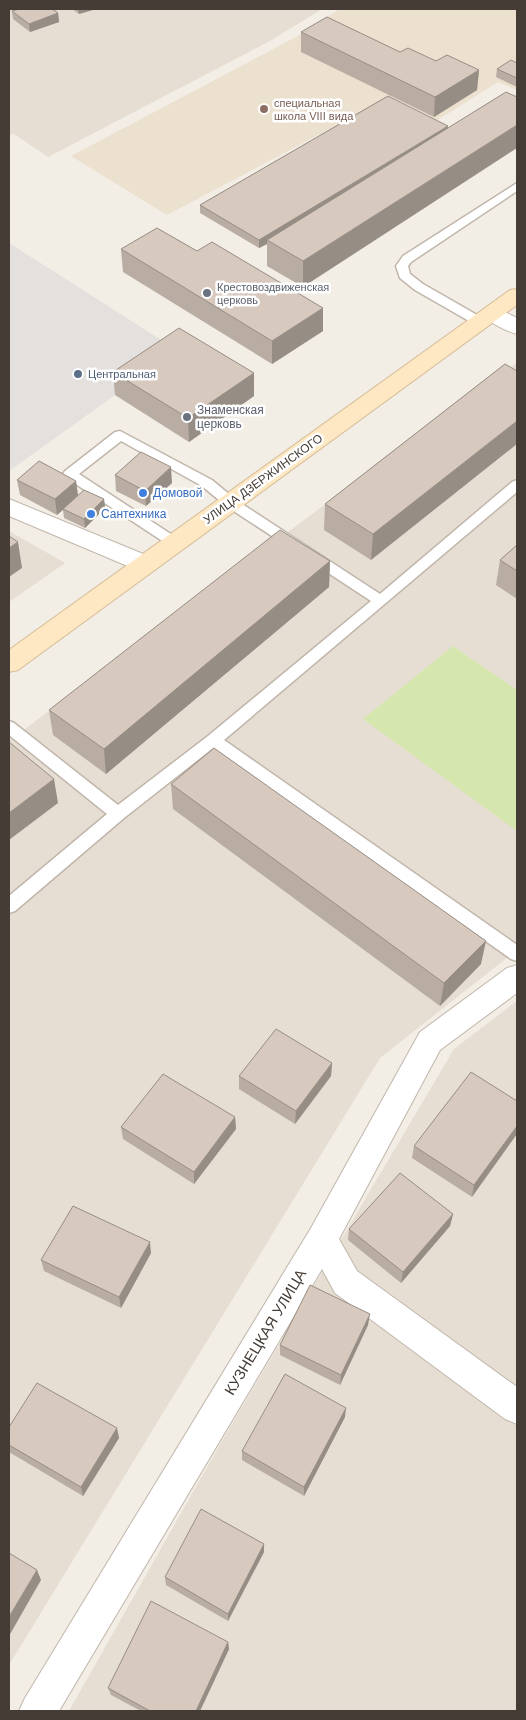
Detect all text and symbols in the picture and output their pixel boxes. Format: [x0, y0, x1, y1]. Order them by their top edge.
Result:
place label: специальная школа VIII вида [274, 97, 354, 122]
marker: специальная школа VIII вида [258, 103, 270, 115]
place label: Крестовоздвиженская церковь [217, 281, 329, 306]
marker: Крестовоздвиженская церковь [201, 287, 213, 299]
marker: Центральная [72, 368, 84, 380]
place label: Центральная [88, 368, 156, 380]
place label: Знаменская церковь [197, 403, 264, 431]
marker: Знаменская церковь [181, 411, 193, 423]
street label: УЛИЦА ДЗЕРЖИНСКОГО [201, 431, 325, 527]
place label: Домовой [153, 486, 202, 500]
marker: Домовой [137, 487, 149, 499]
place label: Сантехника [101, 507, 167, 521]
marker: Сантехника [85, 508, 97, 520]
street label: КУЗНЕЦКАЯ УЛИЦА [221, 1266, 309, 1398]

